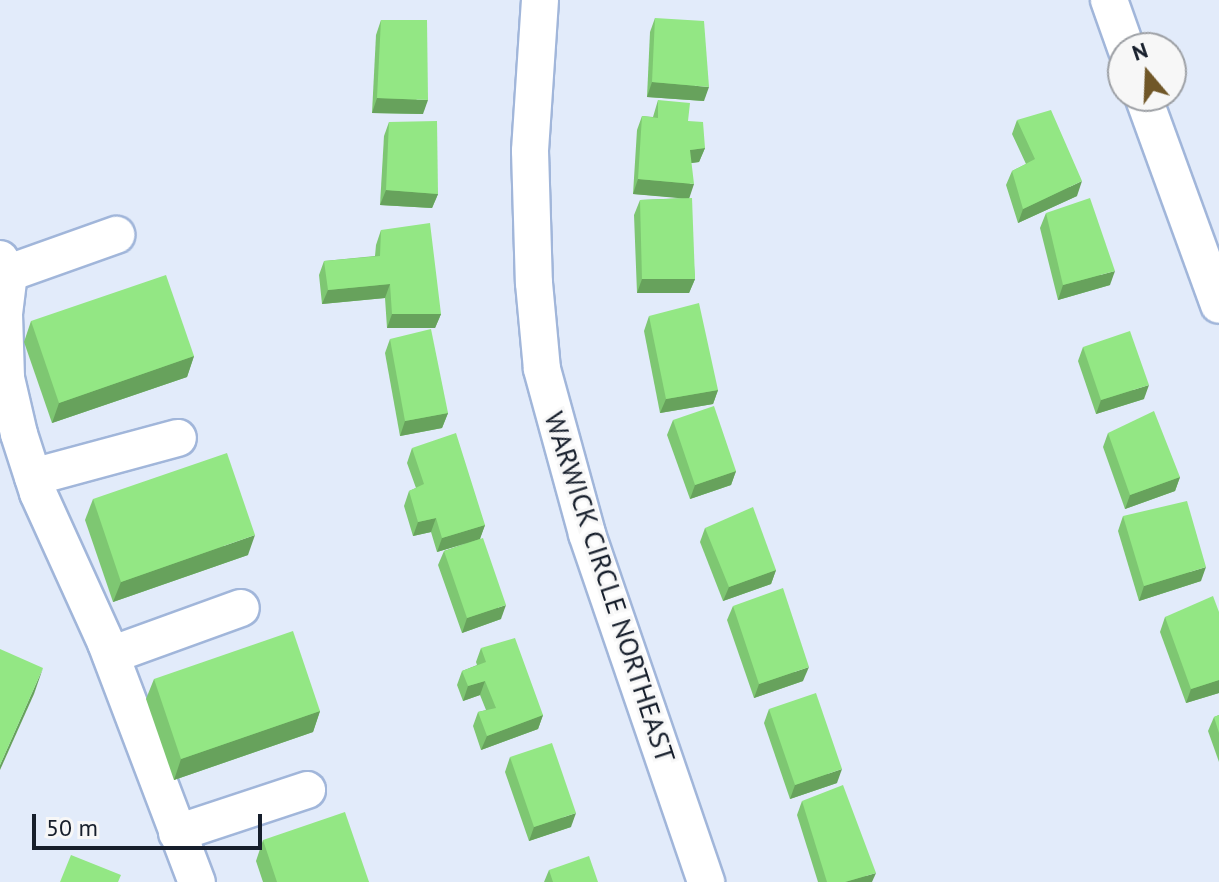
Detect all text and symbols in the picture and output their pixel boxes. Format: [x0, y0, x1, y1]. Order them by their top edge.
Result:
north arrow [1107, 32, 1187, 112]
text: N [1128, 36, 1151, 67]
street label: WARWICK CIRCLE NORTHEAST [537, 407, 683, 767]
scale bar [36, 798, 266, 848]
text: 50 m [46, 812, 98, 843]

